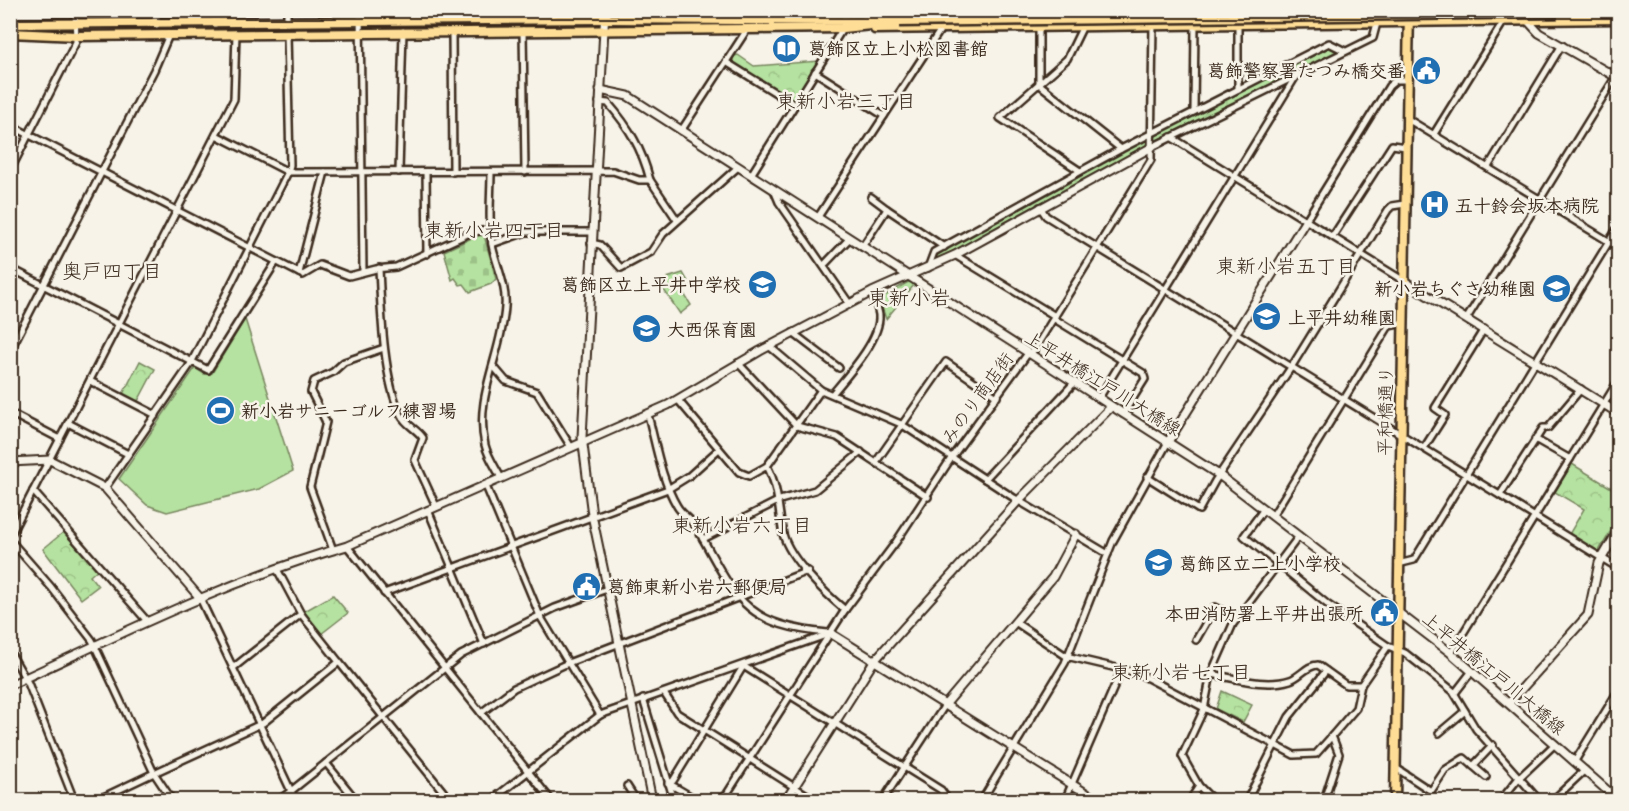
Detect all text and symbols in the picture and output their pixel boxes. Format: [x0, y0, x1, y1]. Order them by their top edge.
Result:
library icon: 葛飾区立上小松図書館 [771, 32, 803, 64]
place label: 葛飾区立上小松図書館 [808, 37, 988, 60]
public building icon: 葛飾警察署たつみ橋交番 [1410, 54, 1442, 86]
place label: 葛飾警察署たつみ橋交番 [1207, 59, 1405, 82]
district label: 東新小岩三丁目 [776, 88, 916, 113]
hospital icon: 五十鈴会坂本病院 [1418, 189, 1450, 221]
place label: 五十鈴会坂本病院 [1455, 194, 1599, 217]
district label: 東新小岩四丁目 [424, 217, 564, 242]
district label: 東新小岩五丁目 [1216, 253, 1356, 278]
district label: 奥戸四丁目 [62, 258, 162, 283]
school or university icon: 葛飾区立上平井中学校 [746, 268, 778, 300]
school or university icon: 新小岩ちぐさ幼稚園 [1541, 272, 1573, 304]
place label: 葛飾区立上平井中学校 [561, 273, 741, 296]
place label: 新小岩ちぐさ幼稚園 [1374, 277, 1536, 300]
district label: 東新小岩 [867, 284, 951, 311]
school or university icon: 上平井幼稚園 [1251, 301, 1283, 333]
place label: 上平井幼稚園 [1288, 306, 1396, 329]
school or university icon: 大西保育園 [630, 313, 662, 345]
place label: 大西保育園 [667, 318, 757, 341]
street label: 上平井橋江戸川大橋線 [1021, 326, 1185, 440]
street label: みのり商店街 [936, 348, 1018, 448]
street label: 平和橋通り [1373, 366, 1397, 456]
sports icon: 新小岩サニーゴルフ練習場 [204, 394, 236, 426]
place label: 新小岩サニーゴルフ練習場 [241, 399, 456, 422]
district label: 東新小岩六丁目 [672, 512, 812, 537]
school or university icon: 葛飾区立二上小学校 [1142, 547, 1174, 579]
place label: 葛飾区立二上小学校 [1179, 552, 1341, 575]
public building icon: 葛飾東新小岩六郵便局 [570, 570, 602, 602]
place label: 葛飾東新小岩六郵便局 [607, 575, 787, 598]
public building icon: 本田消防署上平井出張所 [1368, 597, 1400, 629]
place label: 本田消防署上平井出張所 [1165, 602, 1363, 625]
street label: 上平井橋江戸川大橋線 [1418, 606, 1570, 740]
district label: 東新小岩七丁目 [1111, 659, 1251, 684]

